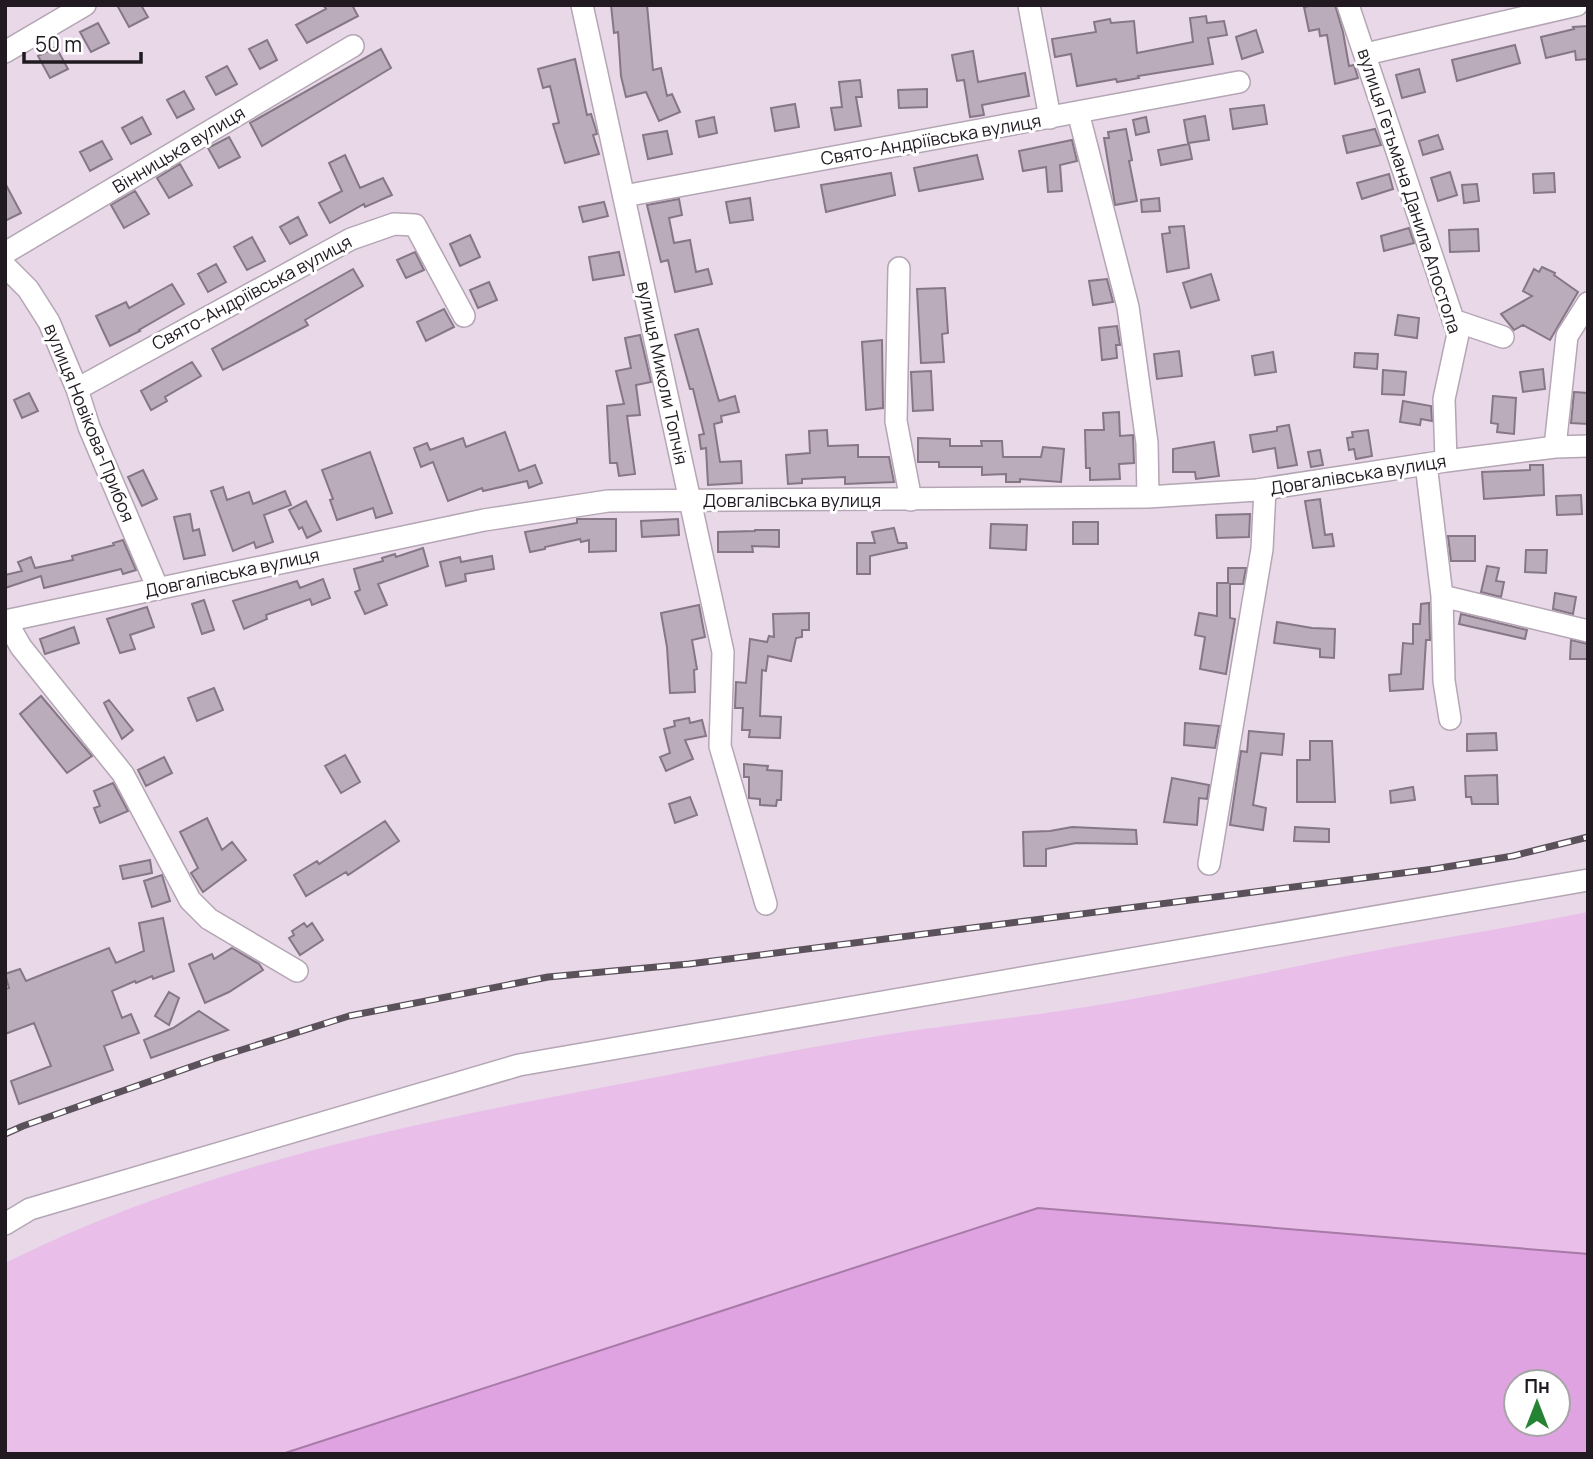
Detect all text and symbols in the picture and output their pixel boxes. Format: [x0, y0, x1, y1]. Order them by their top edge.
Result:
scale bar [24, 21, 142, 65]
text: 50 m [35, 30, 82, 58]
street label: вулиця Гетьмана Данила Апостола [1352, 45, 1467, 336]
street label: Вінницька вулиця [108, 100, 249, 198]
street label: Свято-Андріївська вулиця [819, 108, 1043, 170]
street label: Свято-Андріївська вулиця [147, 229, 356, 355]
street label: вулиця Миколи Топчія [632, 279, 694, 467]
street label: вулиця Новікова-Прибоя [39, 320, 141, 525]
street label: Довгалівська вулиця [1268, 448, 1448, 500]
street label: Довгалівська вулиця [703, 488, 881, 512]
street label: Довгалівська вулиця [142, 542, 322, 602]
north arrow [1502, 1368, 1572, 1438]
text: Пн [1524, 1373, 1550, 1399]

